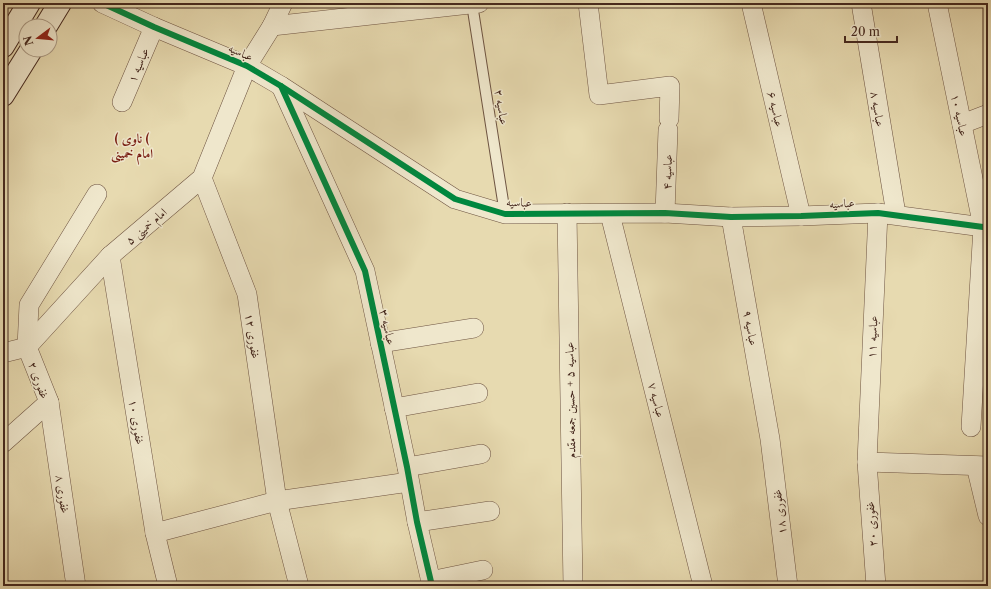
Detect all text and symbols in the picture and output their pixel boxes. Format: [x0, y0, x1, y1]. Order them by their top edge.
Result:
north arrow [18, 18, 58, 58]
scale bar [845, 18, 897, 44]
text: 20 m [851, 24, 880, 39]
text: N [20, 34, 36, 47]
street label: عباسیه [226, 40, 256, 64]
street label: عباسیه ۱ [124, 45, 152, 84]
street label: عباسیه ۲ [492, 88, 512, 126]
street label: عباسیه ۶ [765, 90, 787, 128]
street label: عباسیه ۸ [868, 90, 888, 128]
street label: عباسیه ۱۰ [948, 92, 972, 138]
district label: ( ناوی ( امام خمینی [111, 130, 153, 165]
street label: عباسیه ۴ [659, 154, 675, 190]
street label: عباسیه [506, 194, 532, 210]
street label: عباسیه [829, 195, 855, 211]
street label: امام خمینی ۵ [122, 204, 173, 251]
street label: عباسیه ۳ [377, 308, 399, 346]
street label: عباسیه ۹ [740, 309, 762, 347]
street label: غفوری ۱۲ [241, 312, 264, 360]
street label: عباسیه ۱۱ [863, 315, 881, 359]
street label: عباسیه ۵ + حسین جمعه مقدم [561, 341, 583, 458]
street label: غفوری ۲ [24, 359, 53, 401]
street label: عباسیه ۷ [645, 381, 669, 420]
street label: غفوری ۱۰ [125, 398, 148, 446]
street label: غفوری ۸ [52, 474, 73, 515]
street label: غفوری ۱۸ [769, 488, 790, 536]
street label: غفوری ۲۰ [862, 500, 881, 547]

